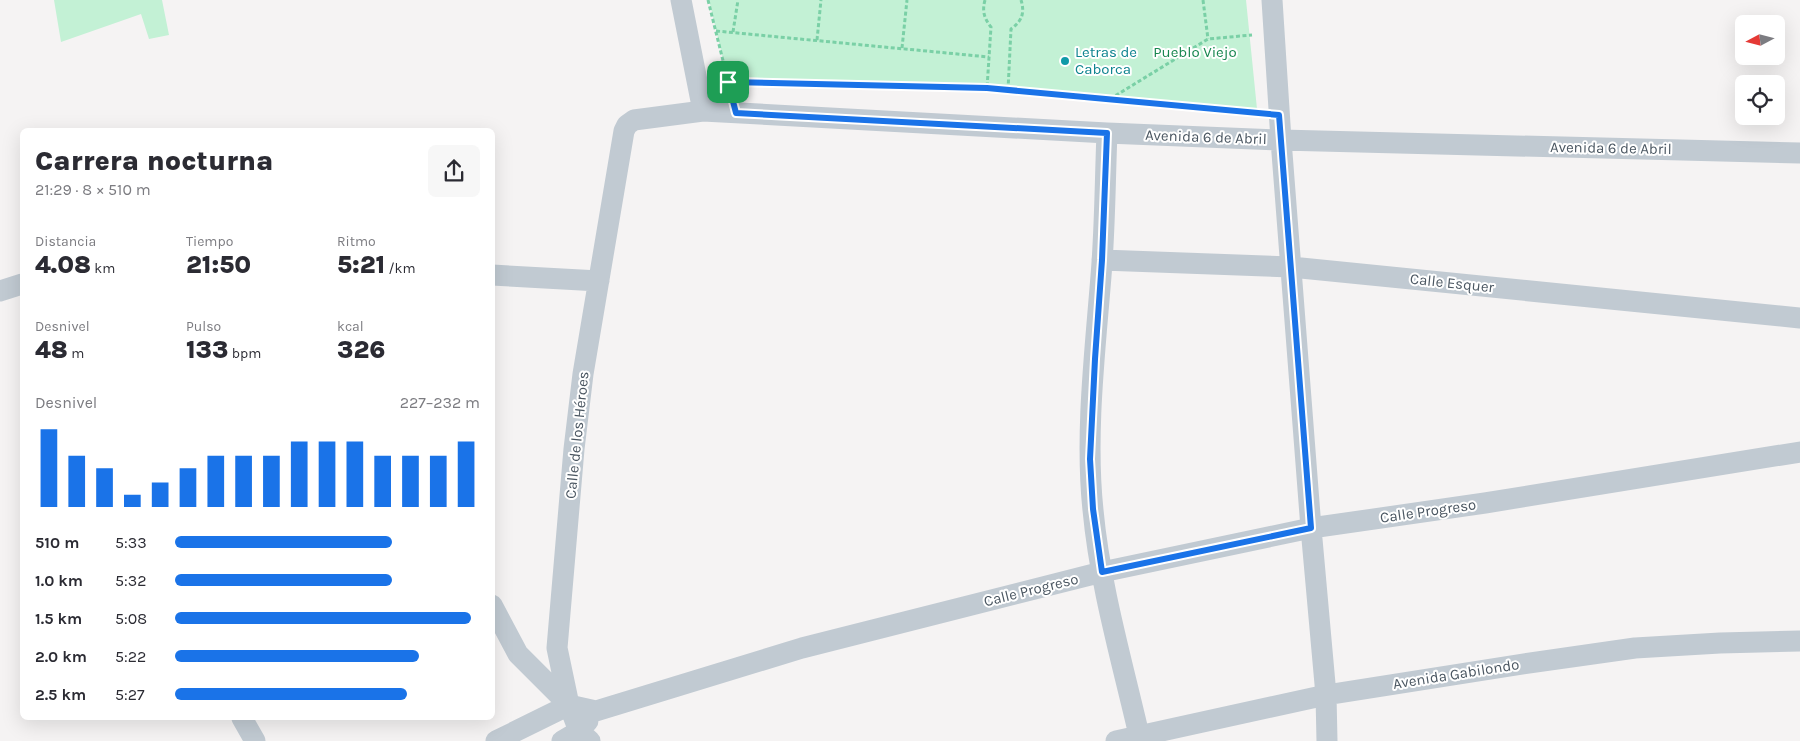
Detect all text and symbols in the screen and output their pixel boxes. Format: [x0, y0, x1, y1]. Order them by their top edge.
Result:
north arrow [1735, 15, 1785, 65]
map controls [1735, 15, 1785, 125]
place label: Letras de Caborca [1075, 43, 1137, 78]
park label: Pueblo Viejo [1153, 43, 1237, 61]
marker: Letras de Caborca [1059, 55, 1071, 67]
pin [707, 61, 749, 103]
icon: arrive [714, 68, 742, 96]
button: locate [1735, 75, 1785, 125]
street label: Avenida 6 de Abril [1145, 126, 1267, 148]
street label: Avenida 6 de Abril [1550, 138, 1672, 158]
text: Carrera nocturna [35, 144, 273, 177]
button: share [428, 145, 480, 197]
text: 21:29 · 8 × 510 m [35, 180, 151, 199]
text: Distancia [35, 233, 96, 250]
text: Tiempo [186, 233, 233, 250]
text: Ritmo [337, 233, 376, 250]
text: 4.08 [35, 250, 91, 279]
text: 21:50 [186, 250, 251, 279]
text: 5:21 [337, 250, 385, 279]
text: km [91, 260, 115, 277]
text: /km [385, 260, 416, 277]
street label: Calle Esquer [1409, 270, 1495, 296]
text: Desnivel [35, 318, 90, 335]
text: Pulso [186, 318, 221, 335]
text: kcal [337, 318, 364, 335]
text: 48 [35, 335, 68, 364]
text: 133 [186, 335, 228, 364]
text: 326 [337, 335, 385, 364]
text: m [68, 345, 84, 362]
text: bpm [228, 345, 261, 362]
street label: Calle de los Héroes [561, 370, 593, 500]
text: Desnivel [35, 393, 97, 412]
text: 227–232 m [400, 393, 480, 412]
street label: Calle Progreso [1379, 495, 1477, 527]
text: 510 m [35, 533, 79, 552]
text: 5:33 [115, 533, 147, 552]
street label: Calle Progreso [982, 570, 1080, 610]
text: 1.0 km [35, 571, 83, 590]
text: 5:32 [115, 571, 146, 590]
text: 1.5 km [35, 609, 82, 628]
text: 5:08 [115, 609, 147, 628]
text: 2.0 km [35, 647, 87, 666]
text: 5:22 [115, 647, 146, 666]
street label: Avenida Gabilondo [1392, 655, 1520, 693]
text: 2.5 km [35, 685, 86, 704]
text: 5:27 [115, 685, 145, 704]

